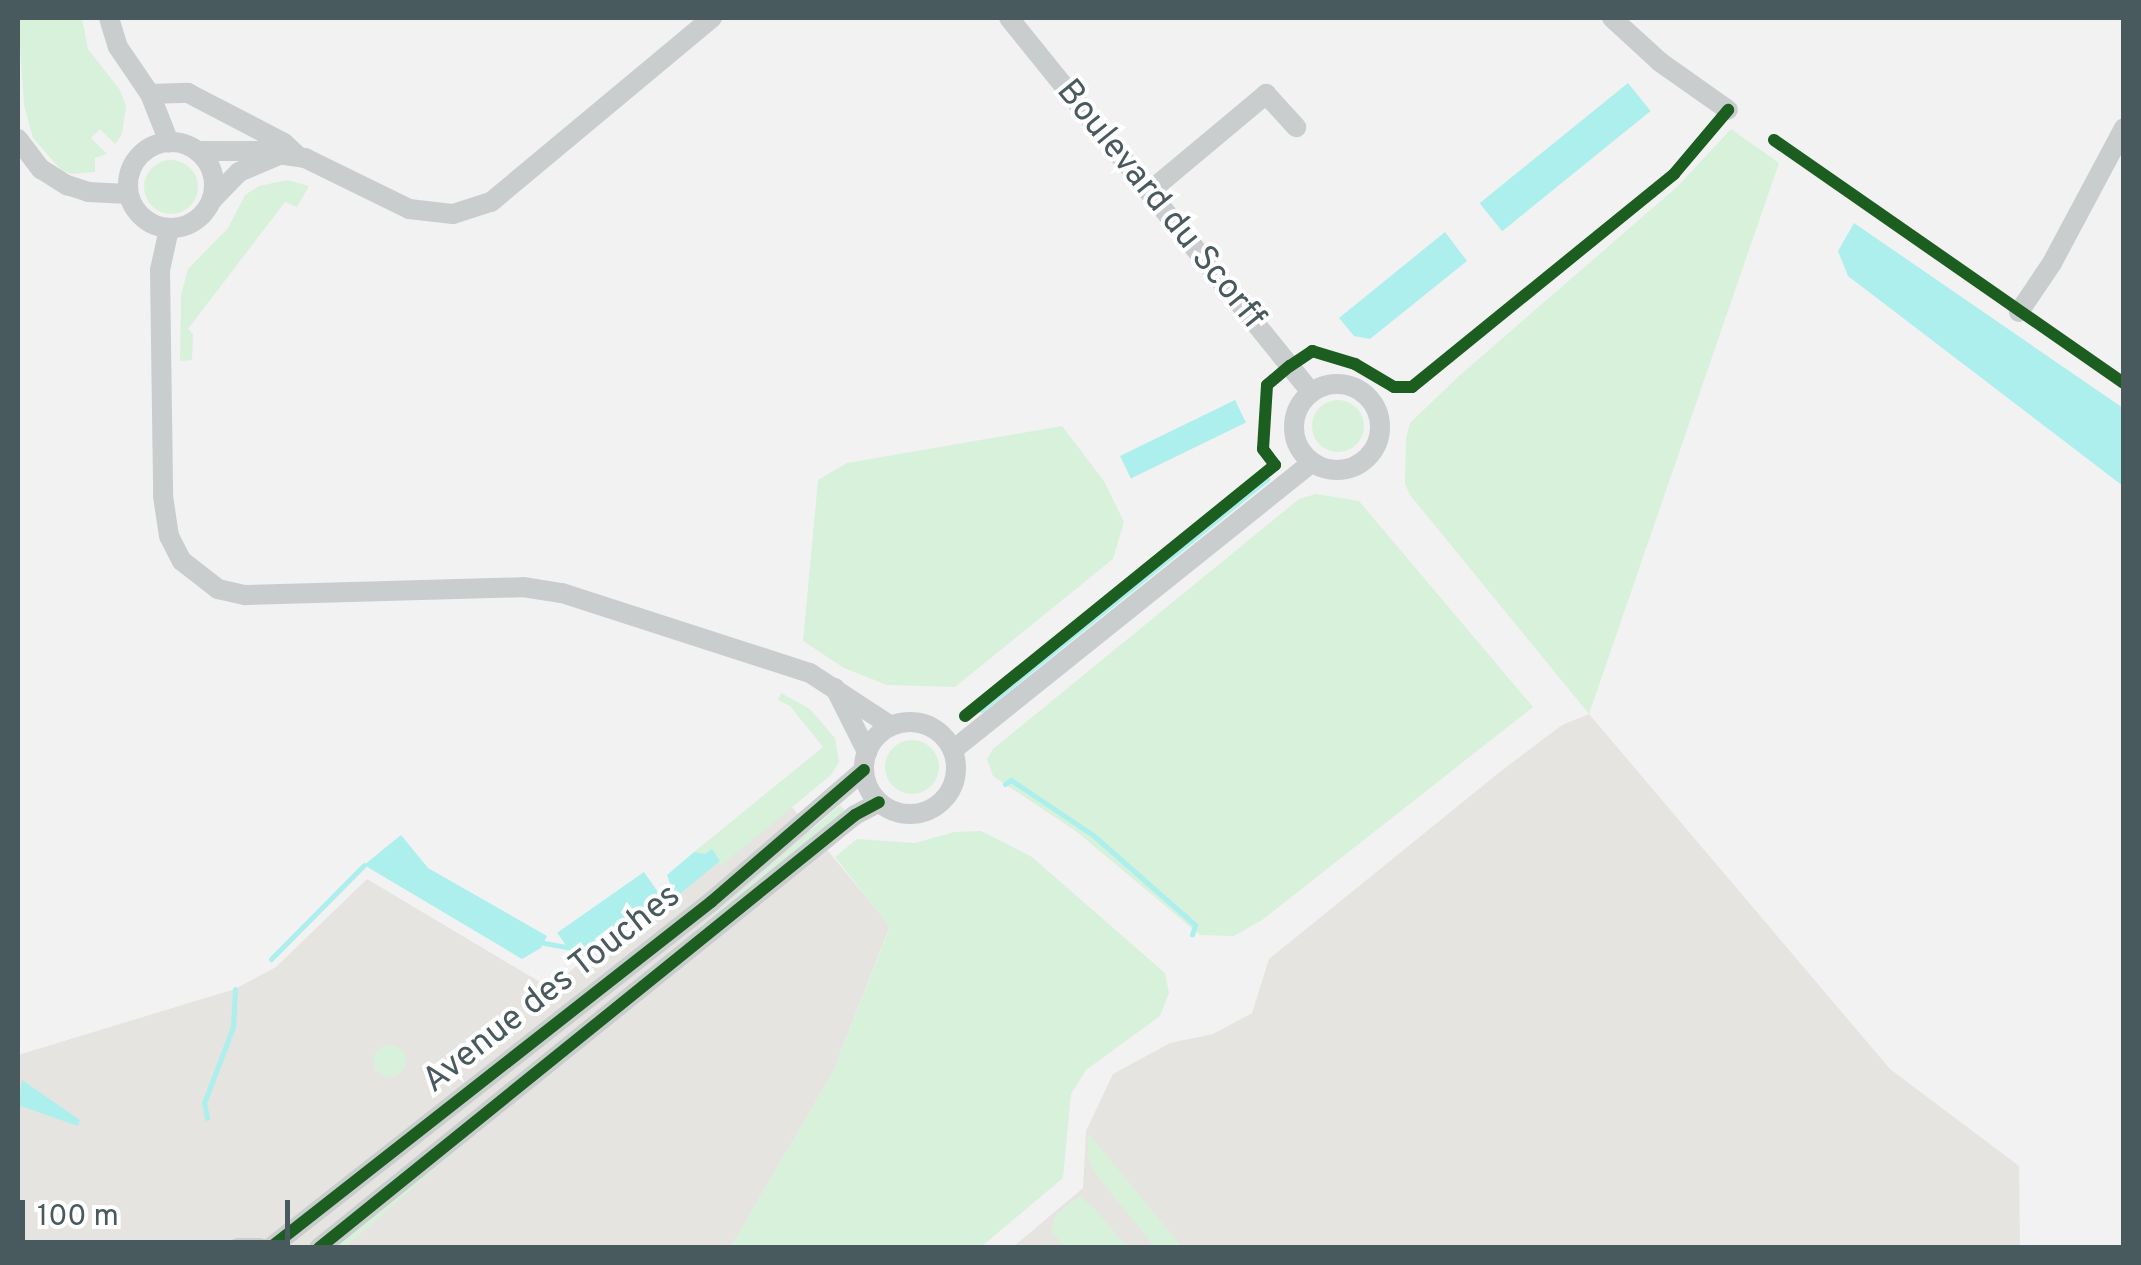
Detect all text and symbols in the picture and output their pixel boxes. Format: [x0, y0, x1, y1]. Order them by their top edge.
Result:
street label: Boulevard du Scorff [1047, 72, 1273, 338]
street label: Avenue des Touches [414, 875, 690, 1103]
scale bar [25, 1180, 295, 1242]
text: 100 m [37, 1199, 119, 1236]

